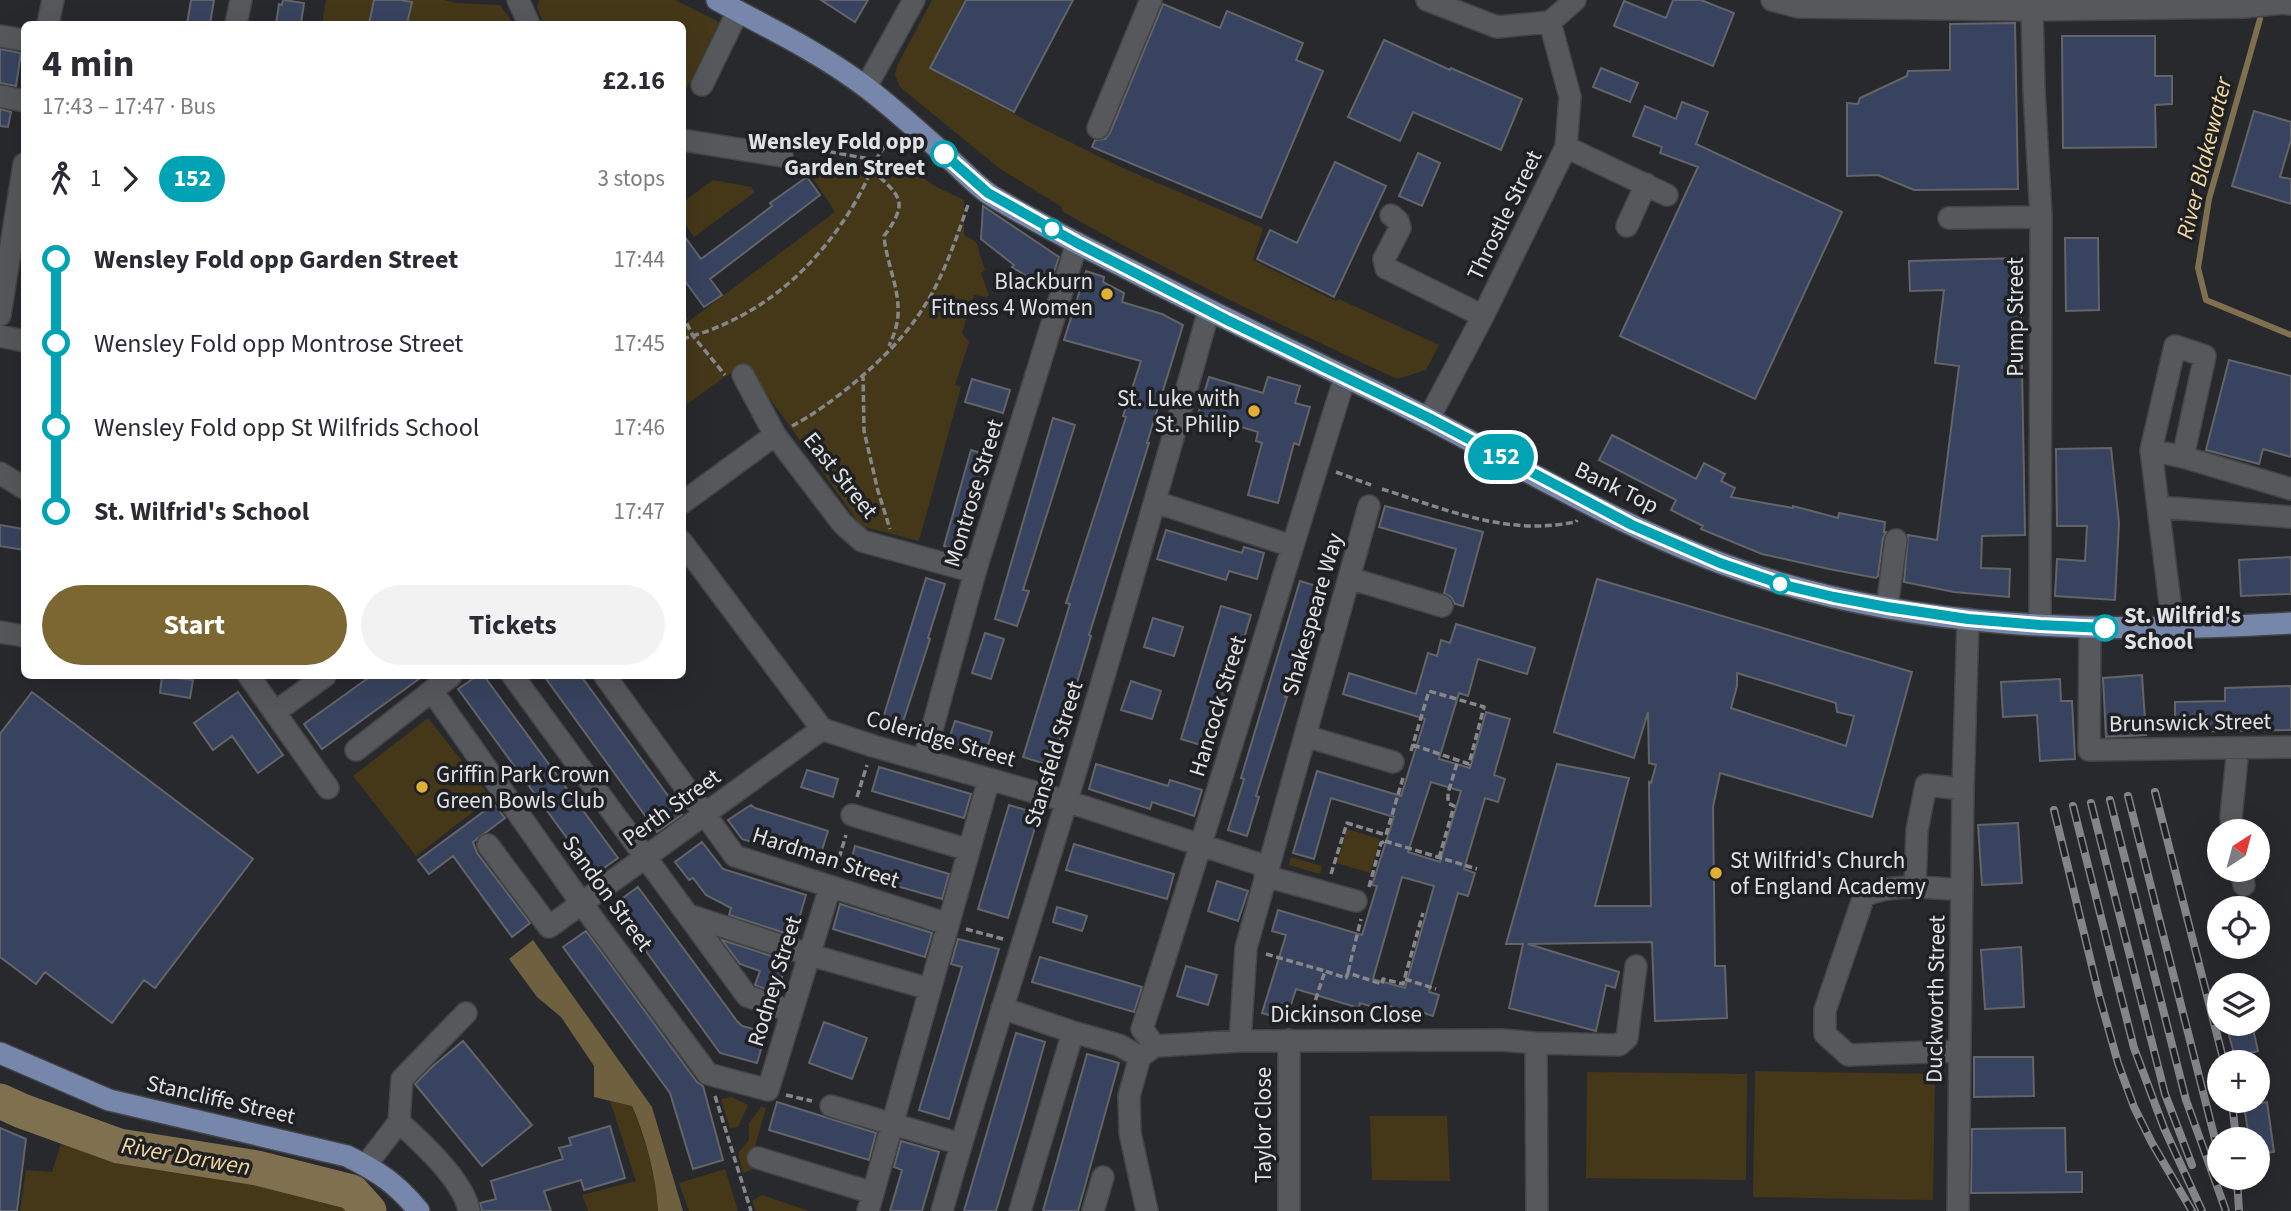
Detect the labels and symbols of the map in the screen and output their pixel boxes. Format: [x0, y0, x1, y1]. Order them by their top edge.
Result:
water label: River Blakewater [2167, 72, 2242, 243]
place label: Wensley Fold opp Garden Street [748, 125, 925, 184]
marker: Wensley Fold opp Garden Street [931, 141, 957, 167]
street label: Throstle Street [1459, 144, 1550, 286]
unlabelled marker [1042, 219, 1062, 239]
street label: Pump Street [1999, 257, 2032, 377]
place label: Blackburn Fitness 4 Women [931, 265, 1093, 324]
marker: Blackburn Fitness 4 Women [1099, 286, 1115, 302]
place label: St. Luke with St. Philip [1117, 382, 1240, 441]
marker: St. Luke with St. Philip [1246, 403, 1262, 419]
street label: Montrose Street [935, 415, 1012, 571]
street label: East Street [795, 425, 886, 526]
line badge: 152 [1461, 434, 1541, 480]
street label: Bank Top [1569, 453, 1664, 522]
street label: Shakespeare Way [1274, 529, 1352, 699]
unlabelled marker [1770, 574, 1790, 594]
place label: St. Wilfrid's School [2124, 599, 2241, 658]
marker: St. Wilfrid's School [2092, 615, 2118, 641]
street label: Hancock Street [1180, 631, 1255, 781]
street label: Stansfeld Street [1016, 677, 1091, 831]
street label: Coleridge Street [862, 701, 1020, 776]
street label: Brunswick Street [2108, 705, 2272, 740]
place label: Griffin Park Crown Green Bowls Club [436, 758, 610, 817]
street label: Perth Street [615, 760, 727, 854]
marker: Griffin Park Crown Green Bowls Club [414, 779, 430, 795]
street label: Hardman Street [748, 818, 904, 897]
north arrow [2207, 819, 2270, 882]
street label: Sandon Street [554, 828, 661, 958]
place label: St Wilfrid's Church of England Academy [1730, 844, 1926, 903]
marker: St Wilfrid's Church of England Academy [1708, 865, 1724, 881]
street label: Rodney Street [739, 911, 810, 1051]
street label: Duckworth Street [1918, 915, 1953, 1083]
street label: Dickinson Close [1270, 998, 1422, 1031]
street label: Stancliffe Street [143, 1066, 299, 1133]
street label: Taylor Close [1247, 1067, 1280, 1183]
water label: River Darwen [119, 1128, 253, 1185]

